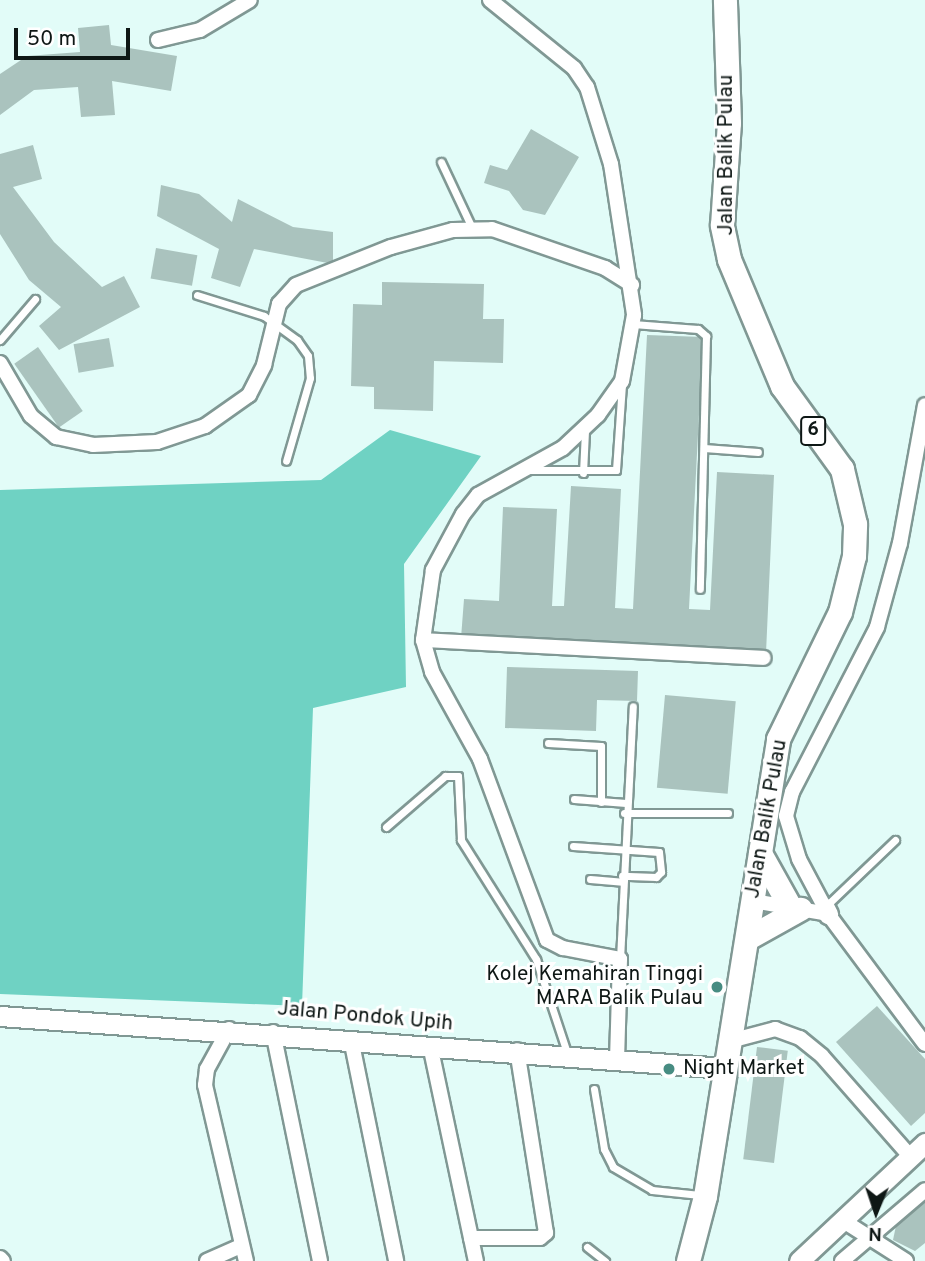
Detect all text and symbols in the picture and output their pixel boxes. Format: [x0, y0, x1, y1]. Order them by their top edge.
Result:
scale bar [18, 14, 133, 58]
text: 50 m [27, 26, 76, 53]
street label: Jalan Balik Pulau [714, 74, 740, 236]
road number: 6 [799, 416, 827, 446]
street label: Jalan Balik Pulau [741, 737, 793, 901]
place label: Kolej Kemahiran Tinggi MARA Balik Pulau [486, 962, 703, 1012]
marker: Kolej Kemahiran Tinggi MARA Balik Pulau [709, 979, 725, 995]
street label: Jalan Pondok Upih [276, 997, 454, 1037]
place label: Night Market [683, 1056, 805, 1082]
marker: Night Market [661, 1061, 677, 1077]
north arrow [841, 1177, 911, 1247]
text: N [868, 1221, 883, 1245]

